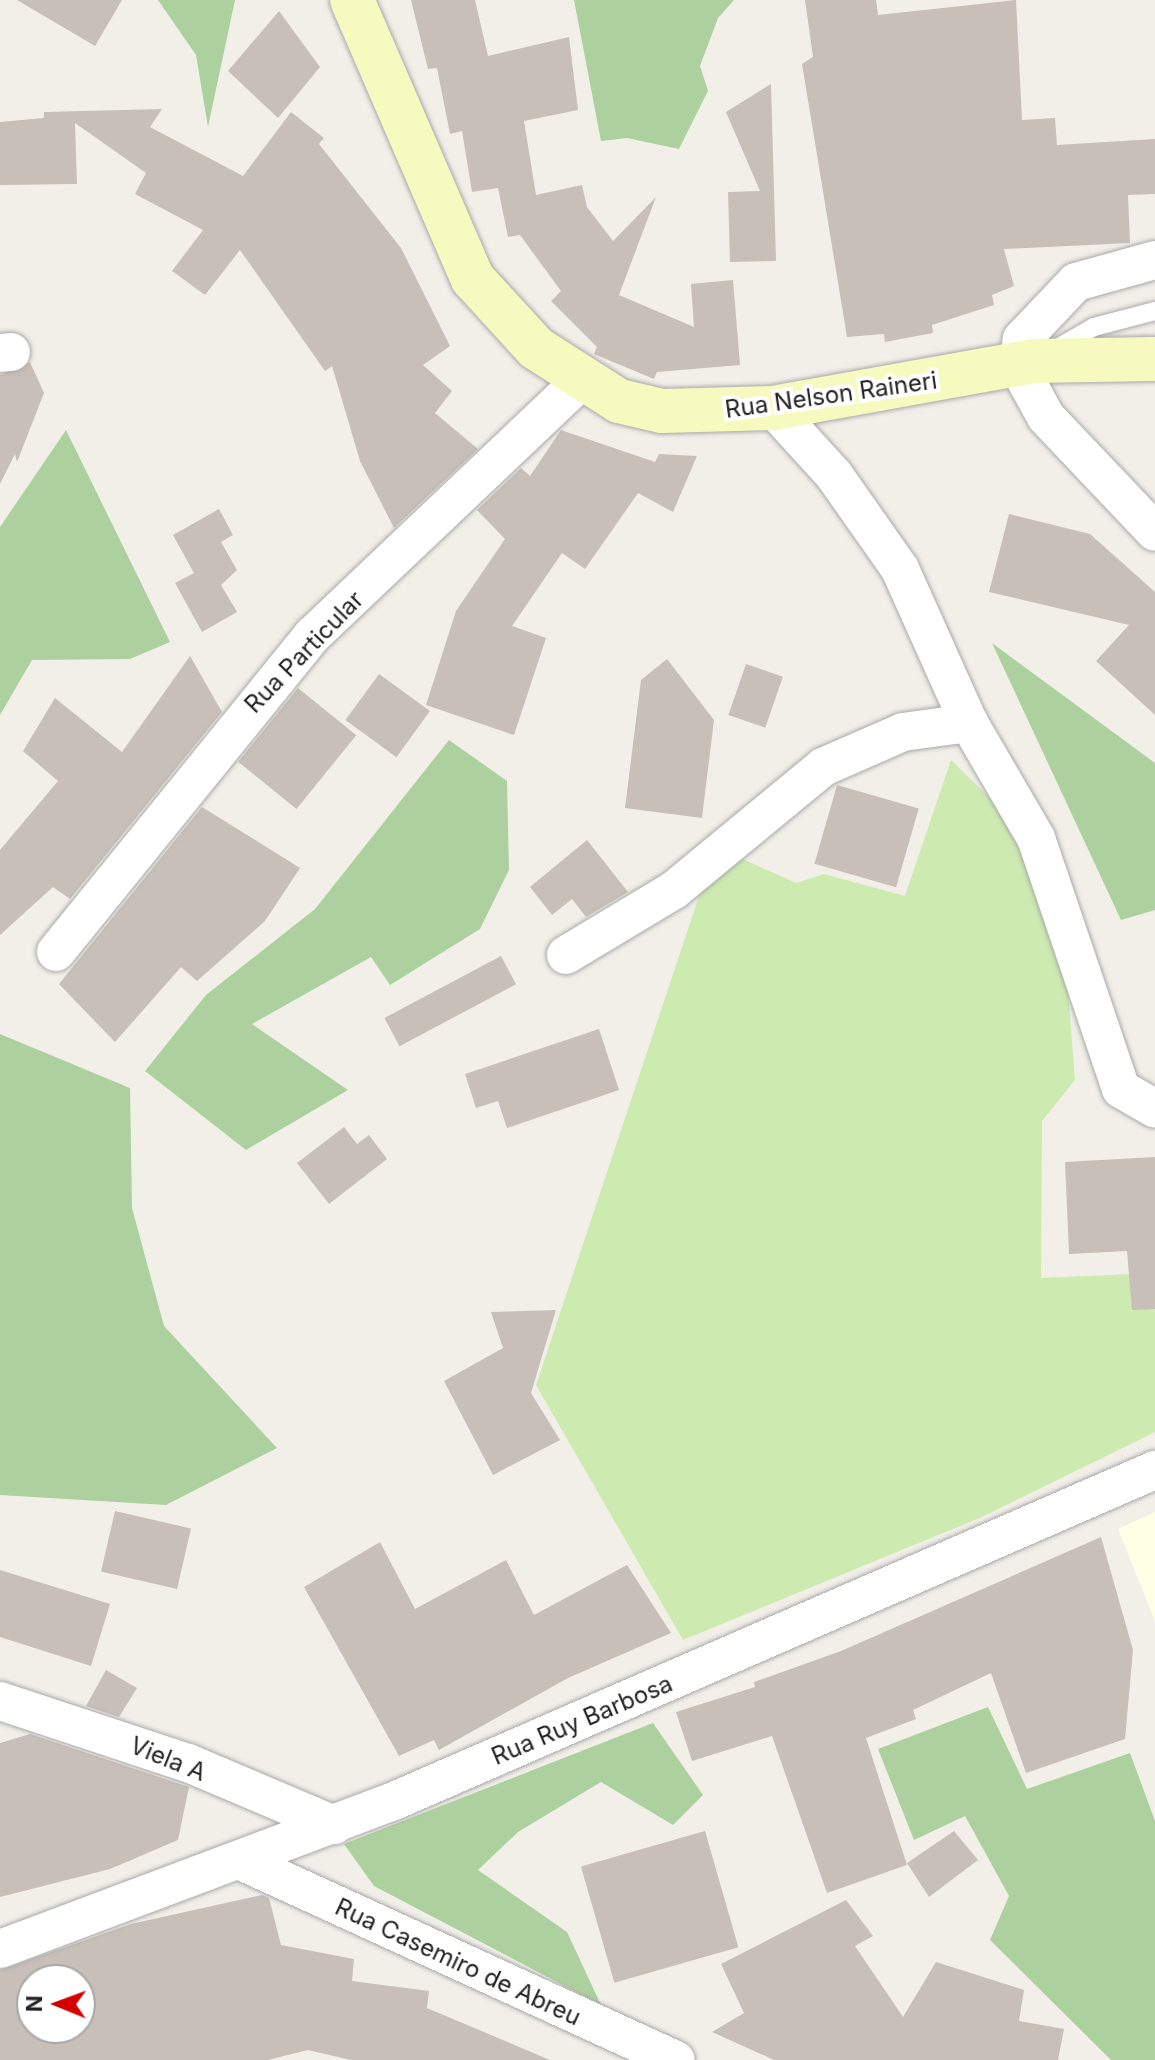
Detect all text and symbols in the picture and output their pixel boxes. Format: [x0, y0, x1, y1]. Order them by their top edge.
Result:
street label: Rua Nelson Raineri [723, 366, 939, 424]
street label: Rua Particular [239, 585, 369, 719]
street label: Rua Ruy Barbosa [487, 1669, 677, 1771]
street label: Viela A [126, 1731, 210, 1787]
street label: Rua Casemiro de Abreu [331, 1892, 585, 2032]
north arrow [16, 1964, 96, 2044]
text: N [21, 1995, 47, 2012]

